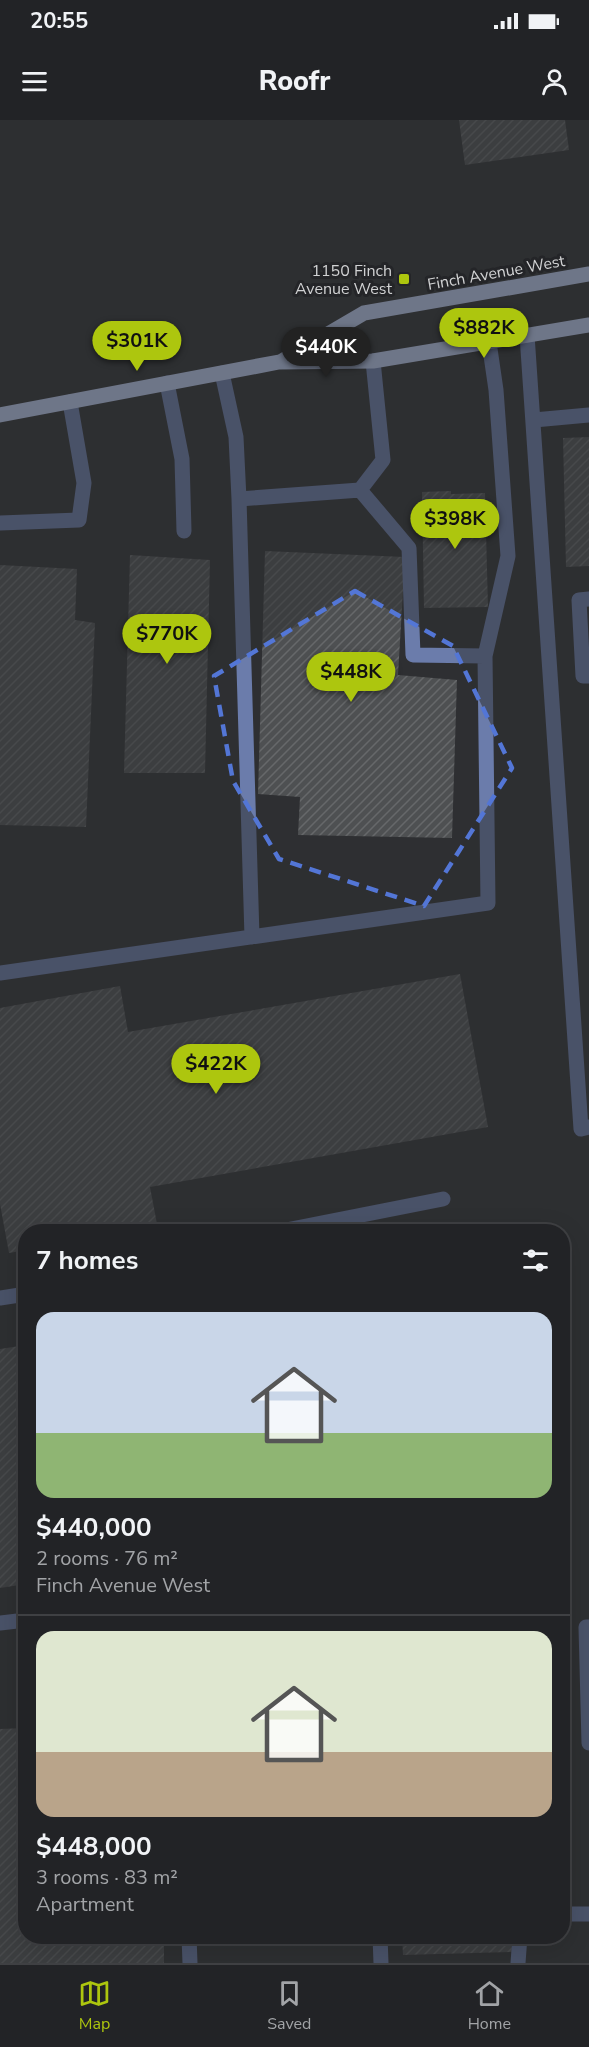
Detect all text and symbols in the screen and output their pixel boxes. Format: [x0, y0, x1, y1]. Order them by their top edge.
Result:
text: 20:55 [30, 6, 88, 36]
text: Roofr [259, 63, 330, 100]
icon: menu [18, 65, 51, 98]
icon: person [538, 65, 571, 98]
street label: Finch Avenue West [426, 250, 567, 296]
place label: 1150 Finch Avenue West [295, 260, 392, 300]
marker: 1150 Finch Avenue West [397, 272, 411, 286]
pin: $882K [442, 308, 526, 359]
text: $882K [453, 314, 515, 341]
pin: $301K [95, 321, 179, 372]
text: $301K [106, 327, 168, 354]
pin: $440K [284, 327, 368, 378]
text: $440K [295, 333, 357, 360]
pin: $398K [413, 499, 497, 550]
text: $398K [424, 505, 486, 532]
pin: $770K [125, 614, 209, 665]
text: $770K [136, 620, 198, 647]
pin: $448K [309, 652, 393, 703]
text: $448K [320, 658, 382, 685]
pin: $422K [174, 1044, 258, 1095]
text: $422K [185, 1050, 247, 1077]
text: 7 homes [36, 1243, 138, 1278]
icon: filters [519, 1244, 552, 1277]
icon: home [240, 1351, 348, 1459]
text: $440,000 [36, 1510, 152, 1545]
text: 2 rooms · 76 m² [36, 1545, 178, 1572]
text: Finch Avenue West [36, 1572, 210, 1599]
icon: home [240, 1670, 348, 1778]
text: $448,000 [36, 1829, 152, 1864]
text: 3 rooms · 83 m² [36, 1864, 178, 1891]
text: Apartment [36, 1891, 134, 1918]
tab: Map [78, 1977, 111, 2035]
tab: Saved [267, 1977, 311, 2035]
tab: Home [468, 1977, 511, 2035]

